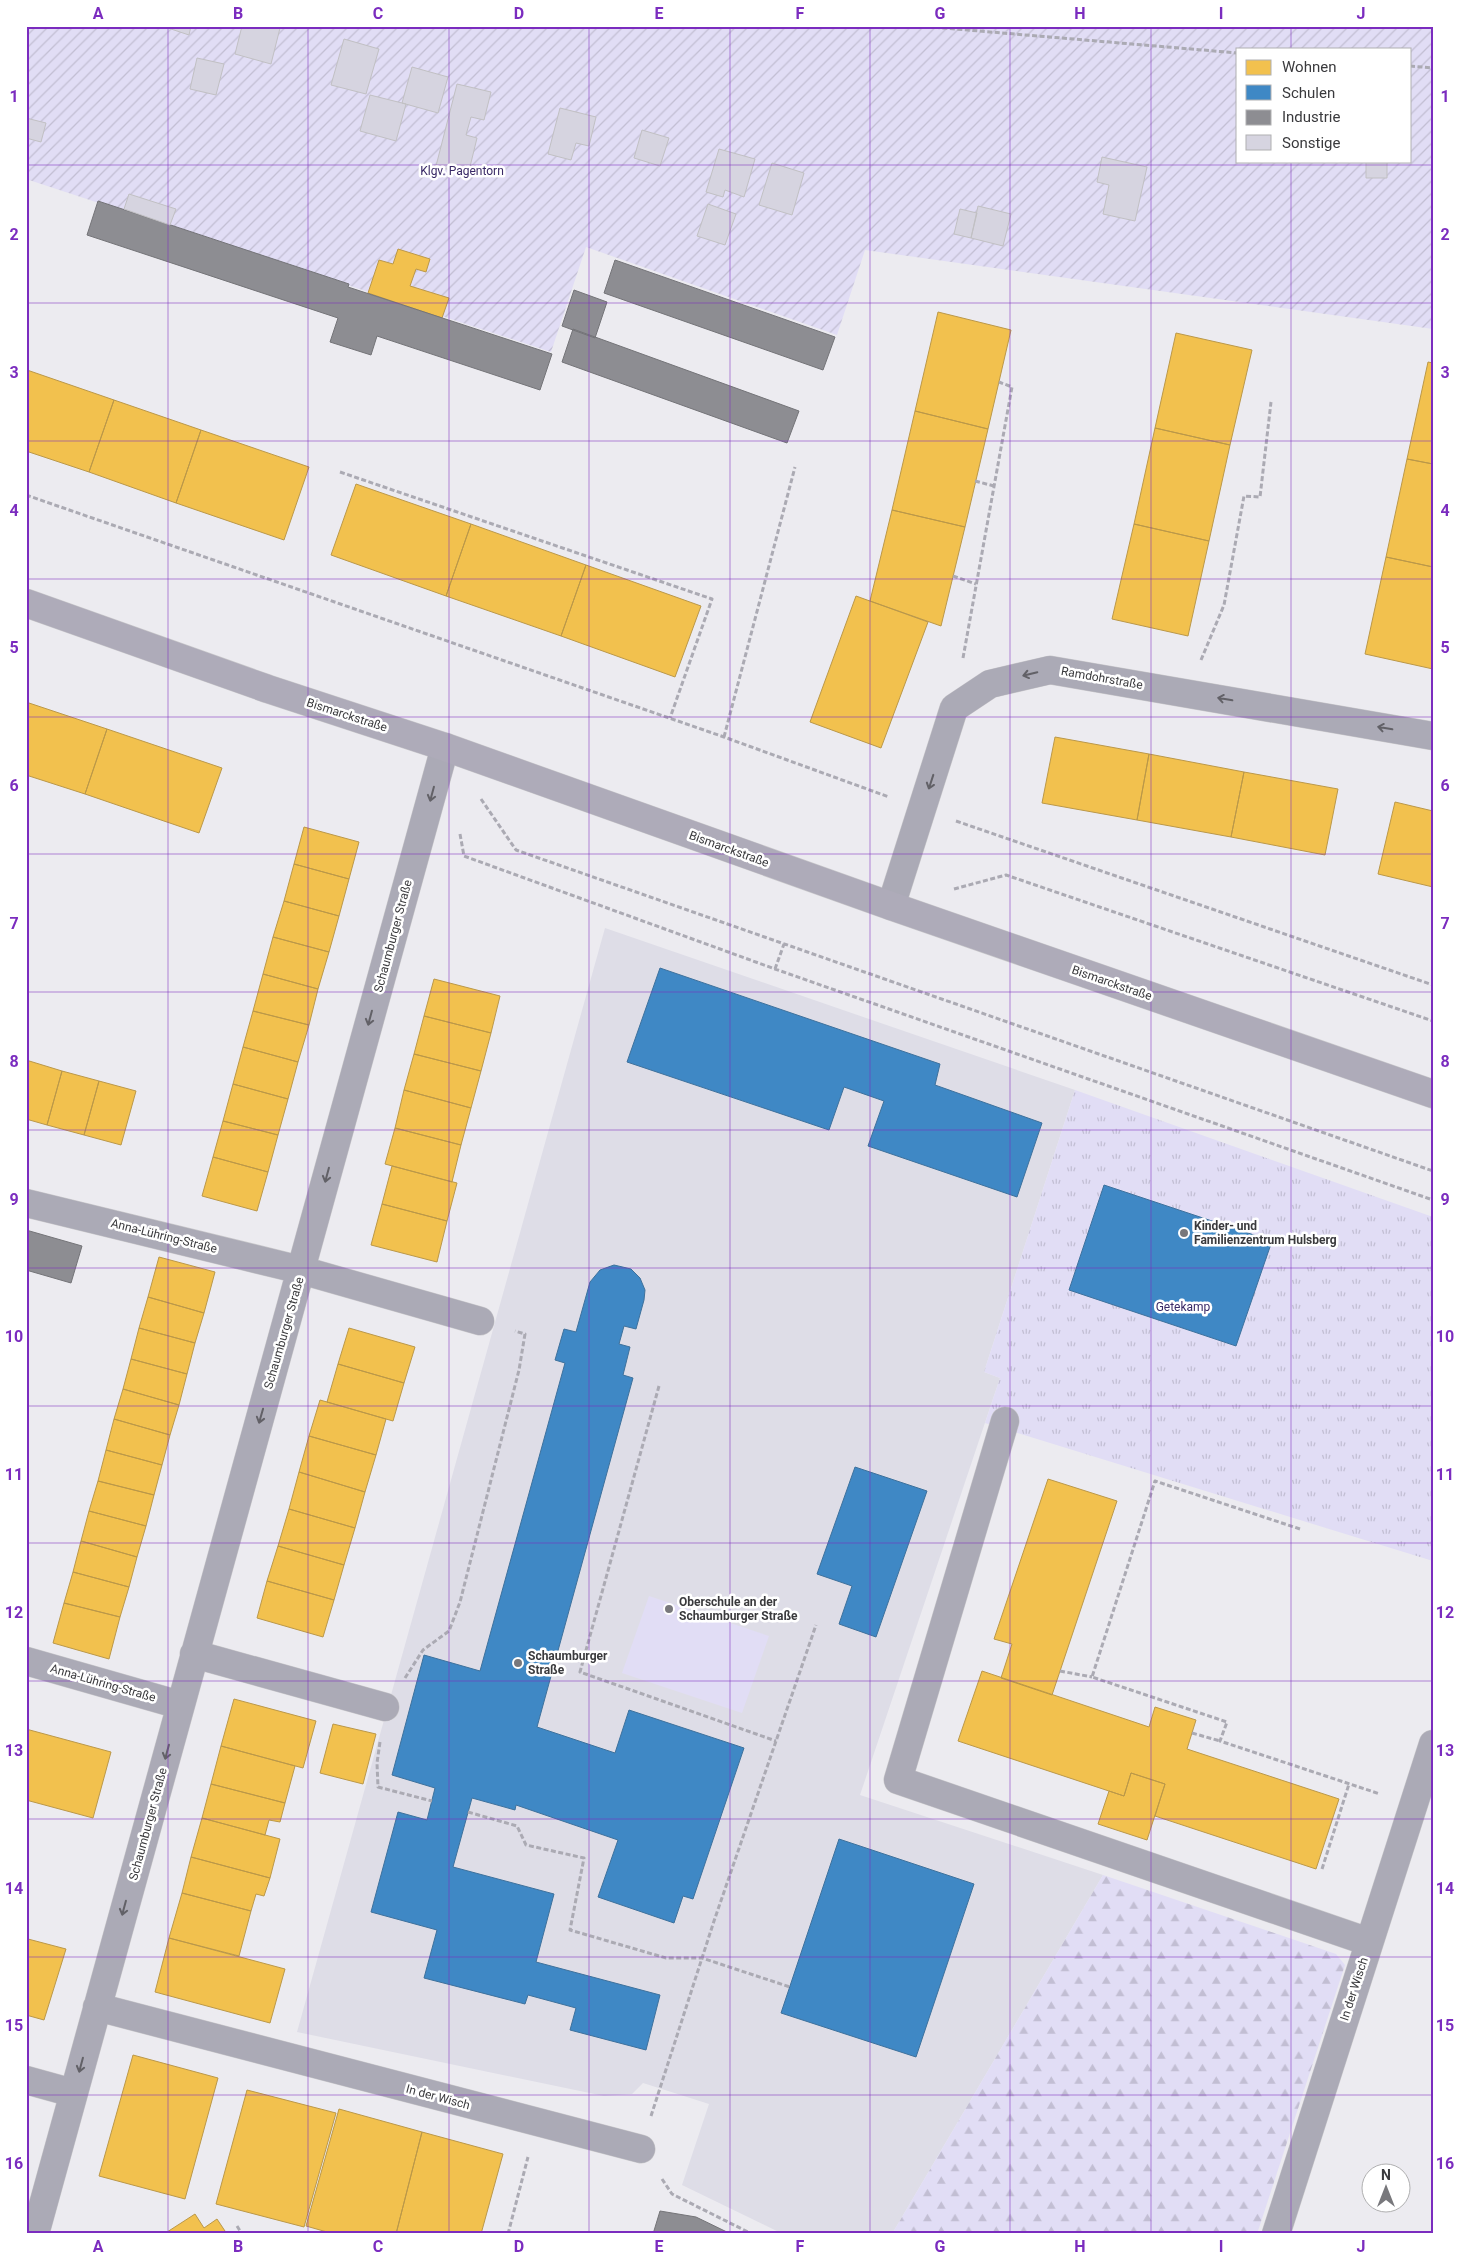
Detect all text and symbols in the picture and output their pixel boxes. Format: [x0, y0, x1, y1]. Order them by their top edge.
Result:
text: A [93, 4, 104, 23]
text: B [233, 4, 243, 23]
text: C [373, 4, 383, 23]
text: D [514, 4, 524, 23]
text: E [655, 4, 664, 23]
text: F [796, 4, 805, 23]
text: G [935, 4, 946, 23]
text: H [1074, 4, 1086, 23]
text: I [1219, 4, 1223, 23]
text: J [1357, 4, 1365, 23]
legend [1236, 48, 1412, 162]
text: Wohnen [1282, 58, 1336, 76]
text: Schulen [1282, 84, 1335, 102]
text: 1 [9, 87, 19, 106]
text: 1 [1440, 87, 1450, 106]
text: Industrie [1282, 108, 1340, 126]
text: Sonstige [1282, 134, 1340, 152]
park label: Klgv. Pagentorn [420, 164, 504, 178]
text: 2 [9, 225, 19, 244]
text: 2 [1440, 225, 1450, 244]
text: 3 [9, 363, 19, 382]
text: 3 [1440, 363, 1450, 382]
text: 4 [9, 501, 19, 520]
text: 4 [1440, 501, 1450, 520]
text: 5 [9, 638, 19, 657]
text: 5 [1440, 638, 1450, 657]
street label: Ramdohrstraße [1060, 664, 1144, 692]
one-way arrow [1023, 670, 1039, 679]
one-way arrow [1217, 694, 1233, 704]
street label: Bismarckstraße [305, 695, 389, 735]
one-way arrow [1377, 722, 1393, 732]
one-way arrow [925, 774, 935, 790]
text: 6 [9, 776, 19, 795]
text: 6 [1440, 776, 1450, 795]
one-way arrow [427, 786, 436, 802]
street label: Bismarckstraße [687, 828, 771, 870]
street label: Schaumburger Straße [371, 878, 415, 994]
text: 7 [9, 914, 19, 933]
text: 7 [1440, 914, 1450, 933]
street label: Bismarckstraße [1070, 963, 1154, 1003]
one-way arrow [365, 1010, 375, 1026]
text: 8 [9, 1052, 19, 1071]
text: 8 [1440, 1052, 1450, 1071]
one-way arrow [322, 1167, 332, 1183]
text: 9 [9, 1190, 19, 1209]
text: 9 [1440, 1190, 1450, 1209]
street label: Anna-Lühring-Straße [109, 1216, 219, 1256]
place label: Kinder- und Familienzentrum Hulsberg [1194, 1219, 1337, 1247]
marker: Kinder- und Familienzentrum Hulsberg [1178, 1227, 1190, 1239]
street label: Schaumburger Straße [261, 1275, 307, 1391]
park label: Getekamp [1156, 1300, 1211, 1314]
text: 10 [5, 1327, 23, 1346]
text: 10 [1436, 1327, 1454, 1346]
one-way arrow [255, 1408, 265, 1424]
text: 11 [5, 1465, 23, 1484]
text: 11 [1436, 1465, 1454, 1484]
place label: Oberschule an der Schaumburger Straße [679, 1595, 798, 1623]
text: 12 [5, 1603, 23, 1622]
marker: Oberschule an der Schaumburger Straße [663, 1603, 675, 1615]
text: 12 [1436, 1603, 1454, 1622]
place label: Schaumburger Straße [528, 1649, 608, 1677]
marker: Schaumburger Straße [512, 1657, 524, 1669]
street label: Anna-Lühring-Straße [49, 1661, 157, 1705]
text: 13 [5, 1741, 23, 1760]
text: 13 [1436, 1741, 1454, 1760]
one-way arrow [162, 1743, 172, 1759]
street label: Schaumburger Straße [126, 1766, 170, 1882]
text: 14 [5, 1879, 23, 1898]
text: 14 [1436, 1879, 1454, 1898]
one-way arrow [119, 1900, 129, 1916]
street label: In der Wisch [1337, 1956, 1371, 2022]
text: 15 [5, 2016, 23, 2035]
text: 15 [1436, 2016, 1454, 2035]
one-way arrow [76, 2057, 86, 2073]
street label: In der Wisch [404, 2082, 472, 2112]
text: 16 [5, 2154, 23, 2173]
text: 16 [1436, 2154, 1454, 2173]
north arrow [1362, 2162, 1412, 2212]
text: N [1381, 2167, 1391, 2183]
text: A [93, 2237, 104, 2256]
text: B [233, 2237, 243, 2256]
text: C [373, 2237, 383, 2256]
text: D [514, 2237, 524, 2256]
text: E [655, 2237, 664, 2256]
text: F [796, 2237, 805, 2256]
text: G [935, 2237, 946, 2256]
text: H [1074, 2237, 1086, 2256]
text: I [1219, 2237, 1223, 2256]
text: J [1357, 2237, 1365, 2256]

